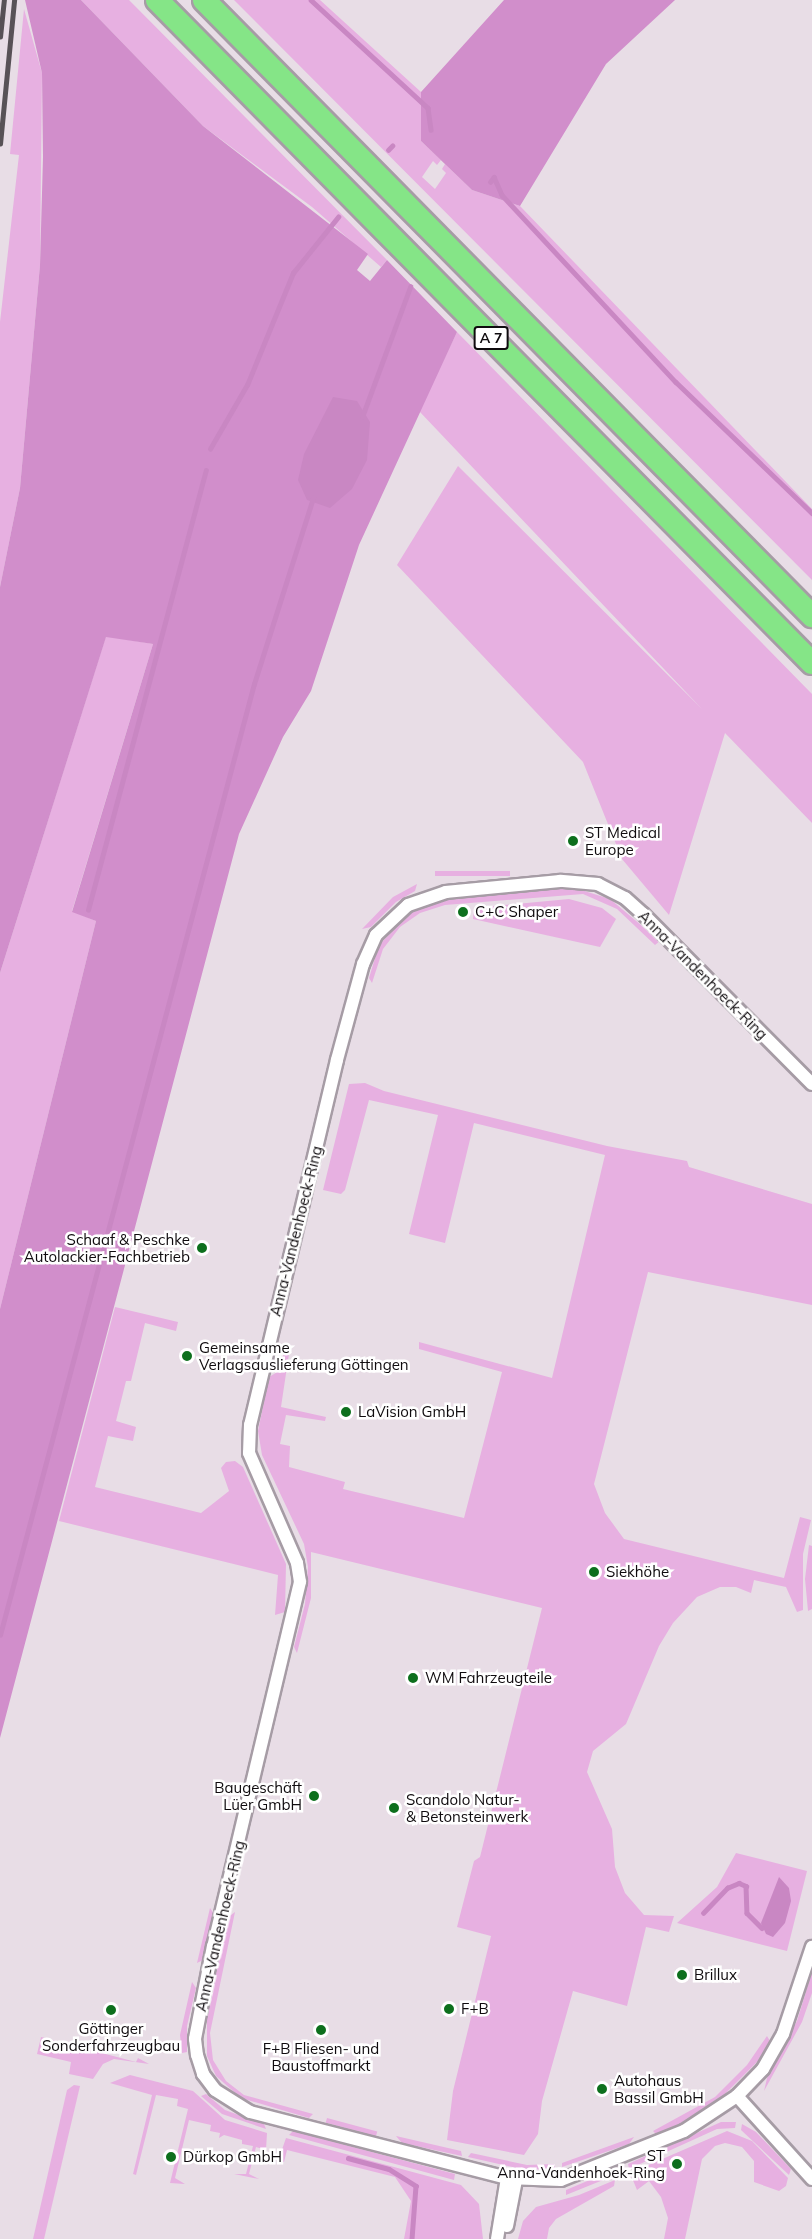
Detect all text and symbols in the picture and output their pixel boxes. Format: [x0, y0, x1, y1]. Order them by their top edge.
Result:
road number: A 7 [473, 327, 509, 349]
place label: ST Medical Europe [585, 823, 661, 858]
marker: ST Medical Europe [566, 834, 580, 848]
place label: C+C Shaper [475, 903, 558, 921]
marker: C+C Shaper [456, 905, 470, 919]
street label: Anna-Vandenhoeck-Ring [635, 907, 771, 1043]
street label: Anna-Vandenhoeck-Ring [266, 1144, 326, 1318]
place label: Schaaf & Peschke Autolackier-Fachbetrieb [24, 1230, 190, 1265]
marker: Schaaf & Peschke Autolackier-Fachbetrieb [195, 1241, 209, 1255]
place label: Gemeinsame Verlagsauslieferung Göttingen [199, 1338, 409, 1373]
marker: Gemeinsame Verlagsauslieferung Göttingen [180, 1349, 194, 1363]
place label: LaVision GmbH [358, 1403, 466, 1421]
marker: LaVision GmbH [339, 1405, 353, 1419]
place label: Siekhöhe [606, 1563, 669, 1581]
marker: Siekhöhe [587, 1565, 601, 1579]
place label: WM Fahrzeugteile [425, 1669, 552, 1687]
marker: WM Fahrzeugteile [406, 1671, 420, 1685]
place label: Baugeschäft Lüer GmbH [214, 1778, 302, 1813]
marker: Baugeschäft Lüer GmbH [307, 1789, 321, 1803]
place label: Scandolo Natur- & Betonsteinwerk [406, 1790, 528, 1825]
marker: Scandolo Natur- & Betonsteinwerk [387, 1801, 401, 1815]
street label: Anna-Vandenhoeck-Ring [192, 1839, 248, 2013]
place label: Brillux [694, 1966, 737, 1984]
marker: Brillux [675, 1968, 689, 1982]
place label: F+B [461, 2000, 489, 2018]
marker: F+B [442, 2002, 456, 2016]
marker: Göttinger Sonderfahrzeugbau [104, 2003, 118, 2017]
place label: Göttinger Sonderfahrzeugbau [42, 2019, 180, 2054]
marker: F+B Fliesen- und Baustoffmarkt [314, 2023, 328, 2037]
place label: F+B Fliesen- und Baustoffmarkt [263, 2039, 379, 2074]
place label: Autohaus Bassil GmbH [614, 2071, 704, 2106]
marker: Autohaus Bassil GmbH [595, 2082, 609, 2096]
place label: ST Anna-Vandenhoek-Ring [497, 2146, 665, 2181]
place label: Dürkop GmbH [183, 2148, 282, 2166]
marker: Dürkop GmbH [164, 2150, 178, 2164]
marker: ST Anna-Vandenhoek-Ring [670, 2157, 684, 2171]

